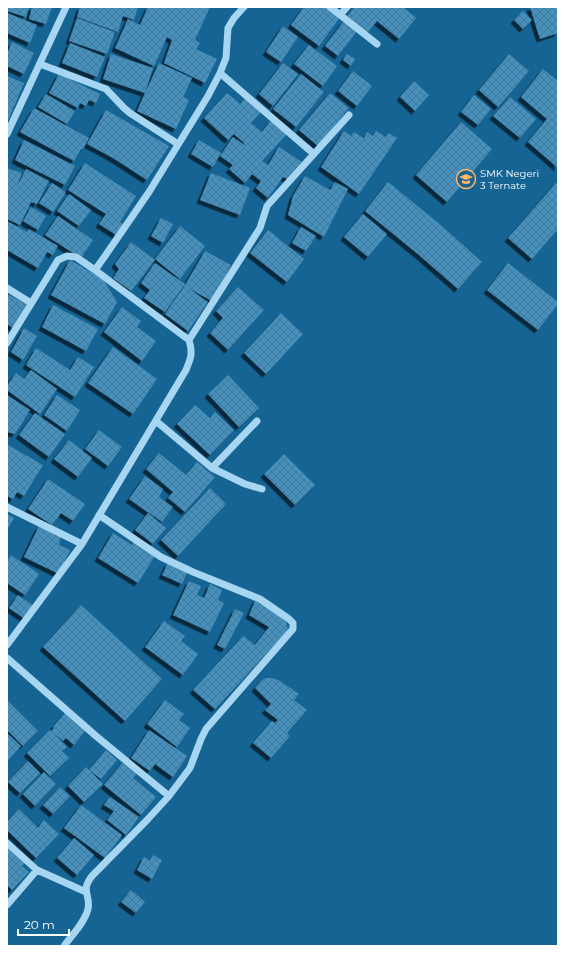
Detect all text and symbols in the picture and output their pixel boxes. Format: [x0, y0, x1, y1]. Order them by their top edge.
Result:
place label: SMK Negeri 3 Ternate [480, 167, 539, 192]
school or university icon: SMK Negeri 3 Ternate [455, 168, 477, 190]
scale bar [18, 911, 69, 937]
text: 20 m [24, 917, 55, 932]

